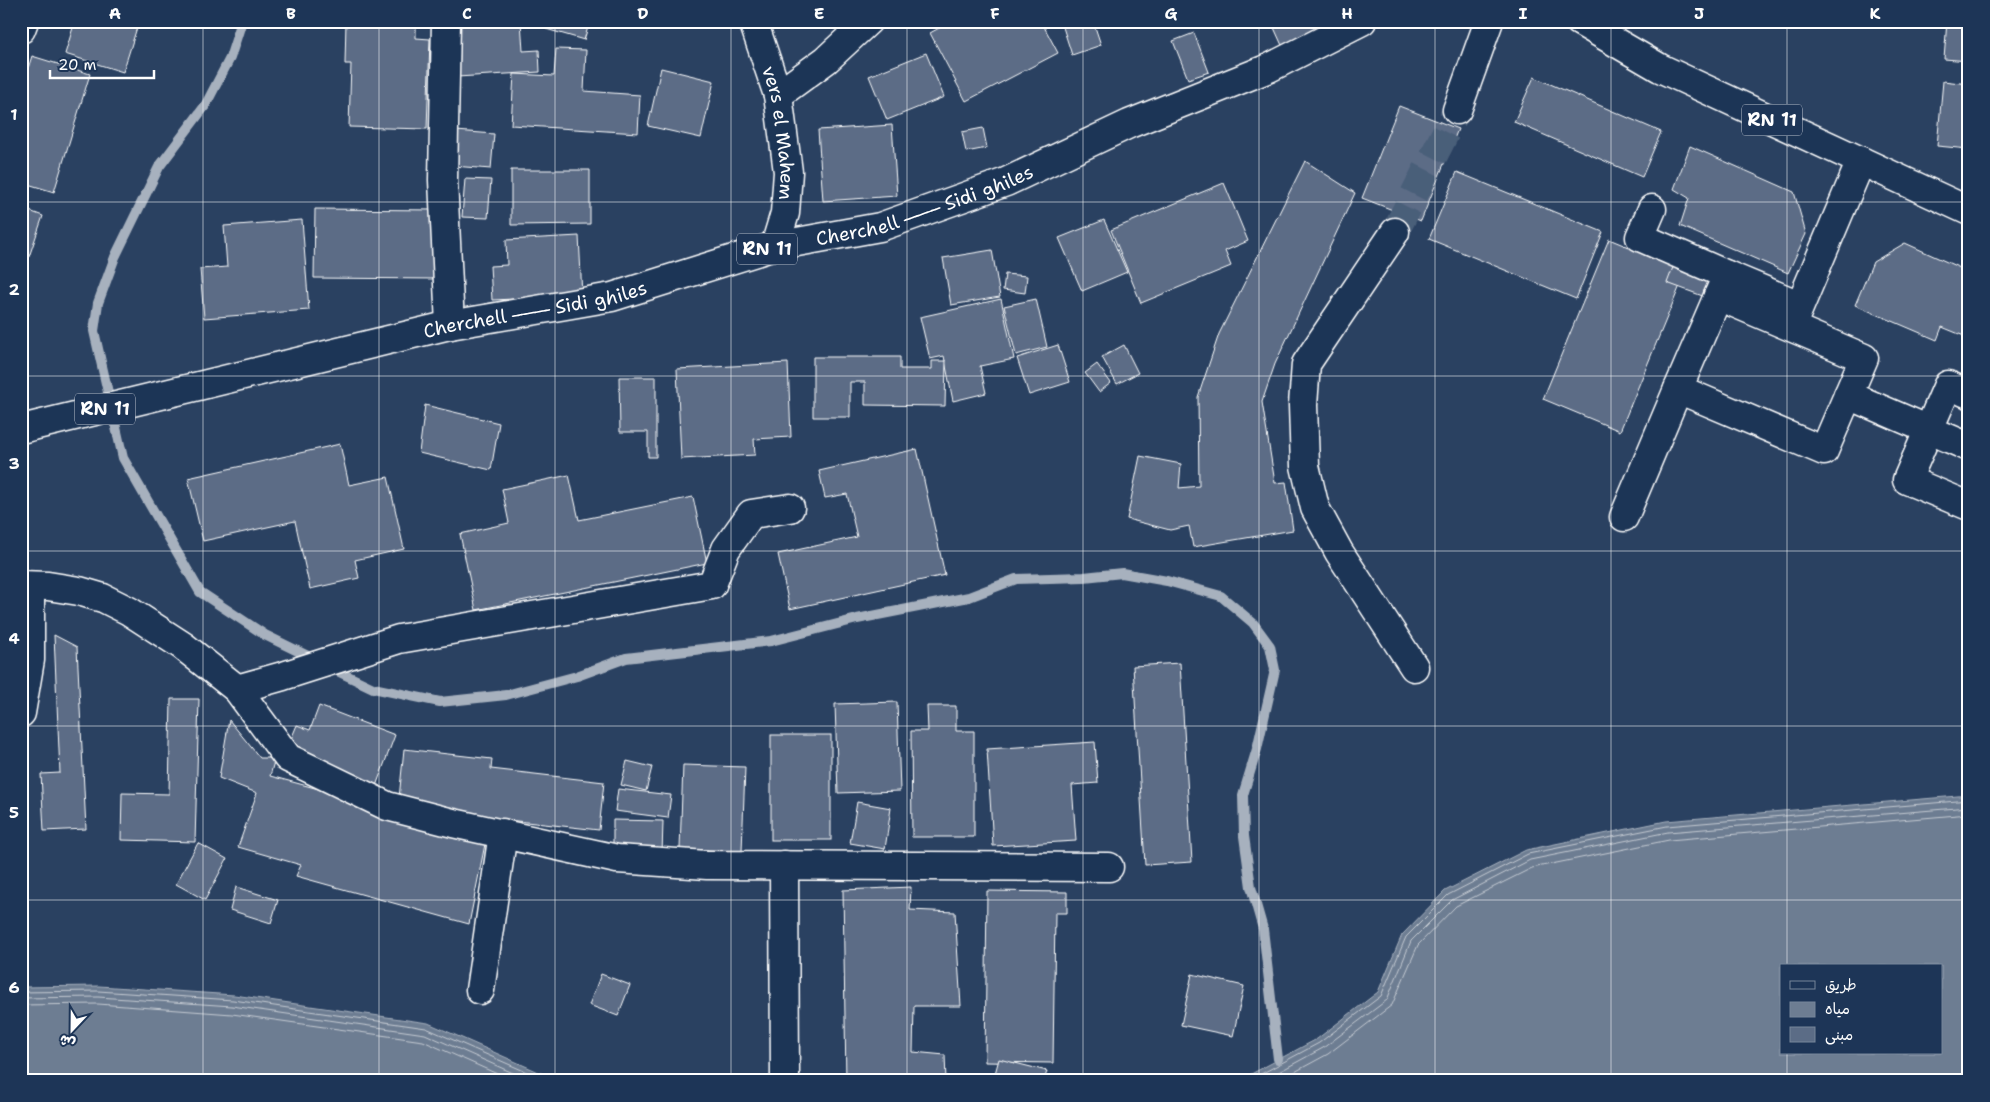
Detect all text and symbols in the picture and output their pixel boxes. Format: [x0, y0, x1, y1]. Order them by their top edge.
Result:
text: A [109, 3, 121, 24]
text: B [286, 3, 296, 24]
text: C [462, 3, 472, 24]
text: D [637, 3, 649, 24]
text: E [814, 3, 824, 24]
text: F [990, 3, 1000, 24]
text: G [1165, 3, 1178, 24]
text: H [1341, 3, 1353, 24]
text: I [1519, 3, 1528, 24]
text: J [1694, 3, 1704, 24]
text: K [1870, 3, 1881, 24]
scale bar [50, 48, 154, 80]
text: 20 m [58, 55, 97, 75]
street label: vers el Mahem [756, 63, 800, 201]
text: 1 [10, 104, 18, 125]
road number: RN 11 [1742, 104, 1802, 136]
street label: Cherchell ---- Sidi ghiles [814, 159, 1037, 251]
road number: RN 11 [737, 233, 797, 264]
street label: Cherchell ---- Sidi ghiles [421, 275, 650, 344]
text: 2 [8, 279, 20, 300]
road number: RN 11 [75, 394, 135, 424]
text: 3 [8, 453, 20, 474]
text: 4 [8, 628, 20, 649]
text: 5 [9, 802, 19, 823]
legend [1780, 964, 1942, 1054]
text: طريق [1825, 975, 1857, 995]
text: 6 [8, 977, 20, 998]
text: مياه [1825, 999, 1850, 1019]
north arrow [48, 1004, 98, 1054]
text: مبنى [1825, 1025, 1853, 1045]
text: ش [57, 1031, 78, 1053]

